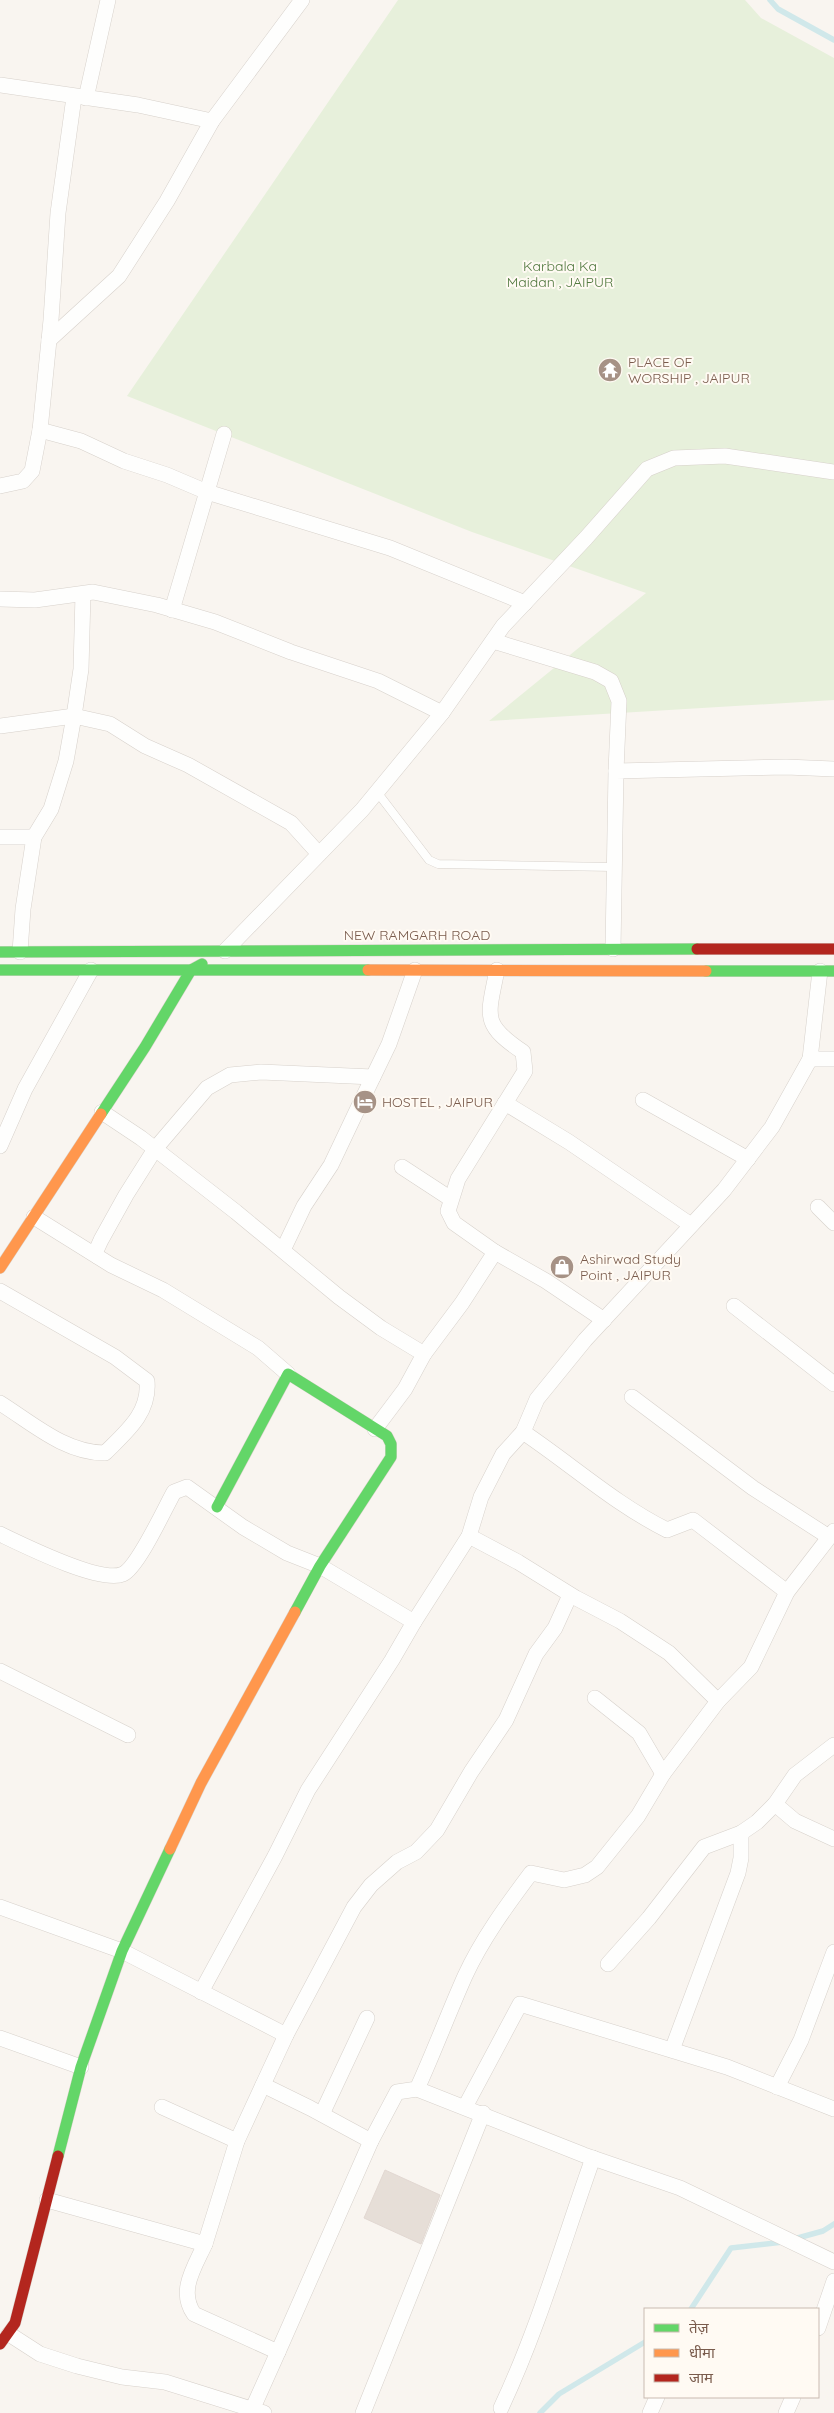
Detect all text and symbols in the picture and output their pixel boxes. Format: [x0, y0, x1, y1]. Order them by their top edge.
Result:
park label: Karbala Ka Maidan , JAIPUR [507, 257, 613, 291]
place label: PLACE OF WORSHIP , JAIPUR [628, 353, 750, 387]
temple icon: PLACE OF WORSHIP , JAIPUR [597, 357, 623, 383]
street label: NEW RAMGARH ROAD [344, 926, 490, 944]
hotel icon: HOSTEL , JAIPUR [352, 1089, 378, 1115]
place label: HOSTEL , JAIPUR [382, 1093, 493, 1111]
place label: Ashirwad Study Point , JAIPUR [580, 1250, 681, 1284]
shop icon: Ashirwad Study Point , JAIPUR [549, 1254, 575, 1280]
legend [644, 2308, 819, 2398]
text: तेज़ [689, 2318, 710, 2337]
text: धीमा [689, 2343, 716, 2362]
text: जाम [689, 2368, 714, 2387]

